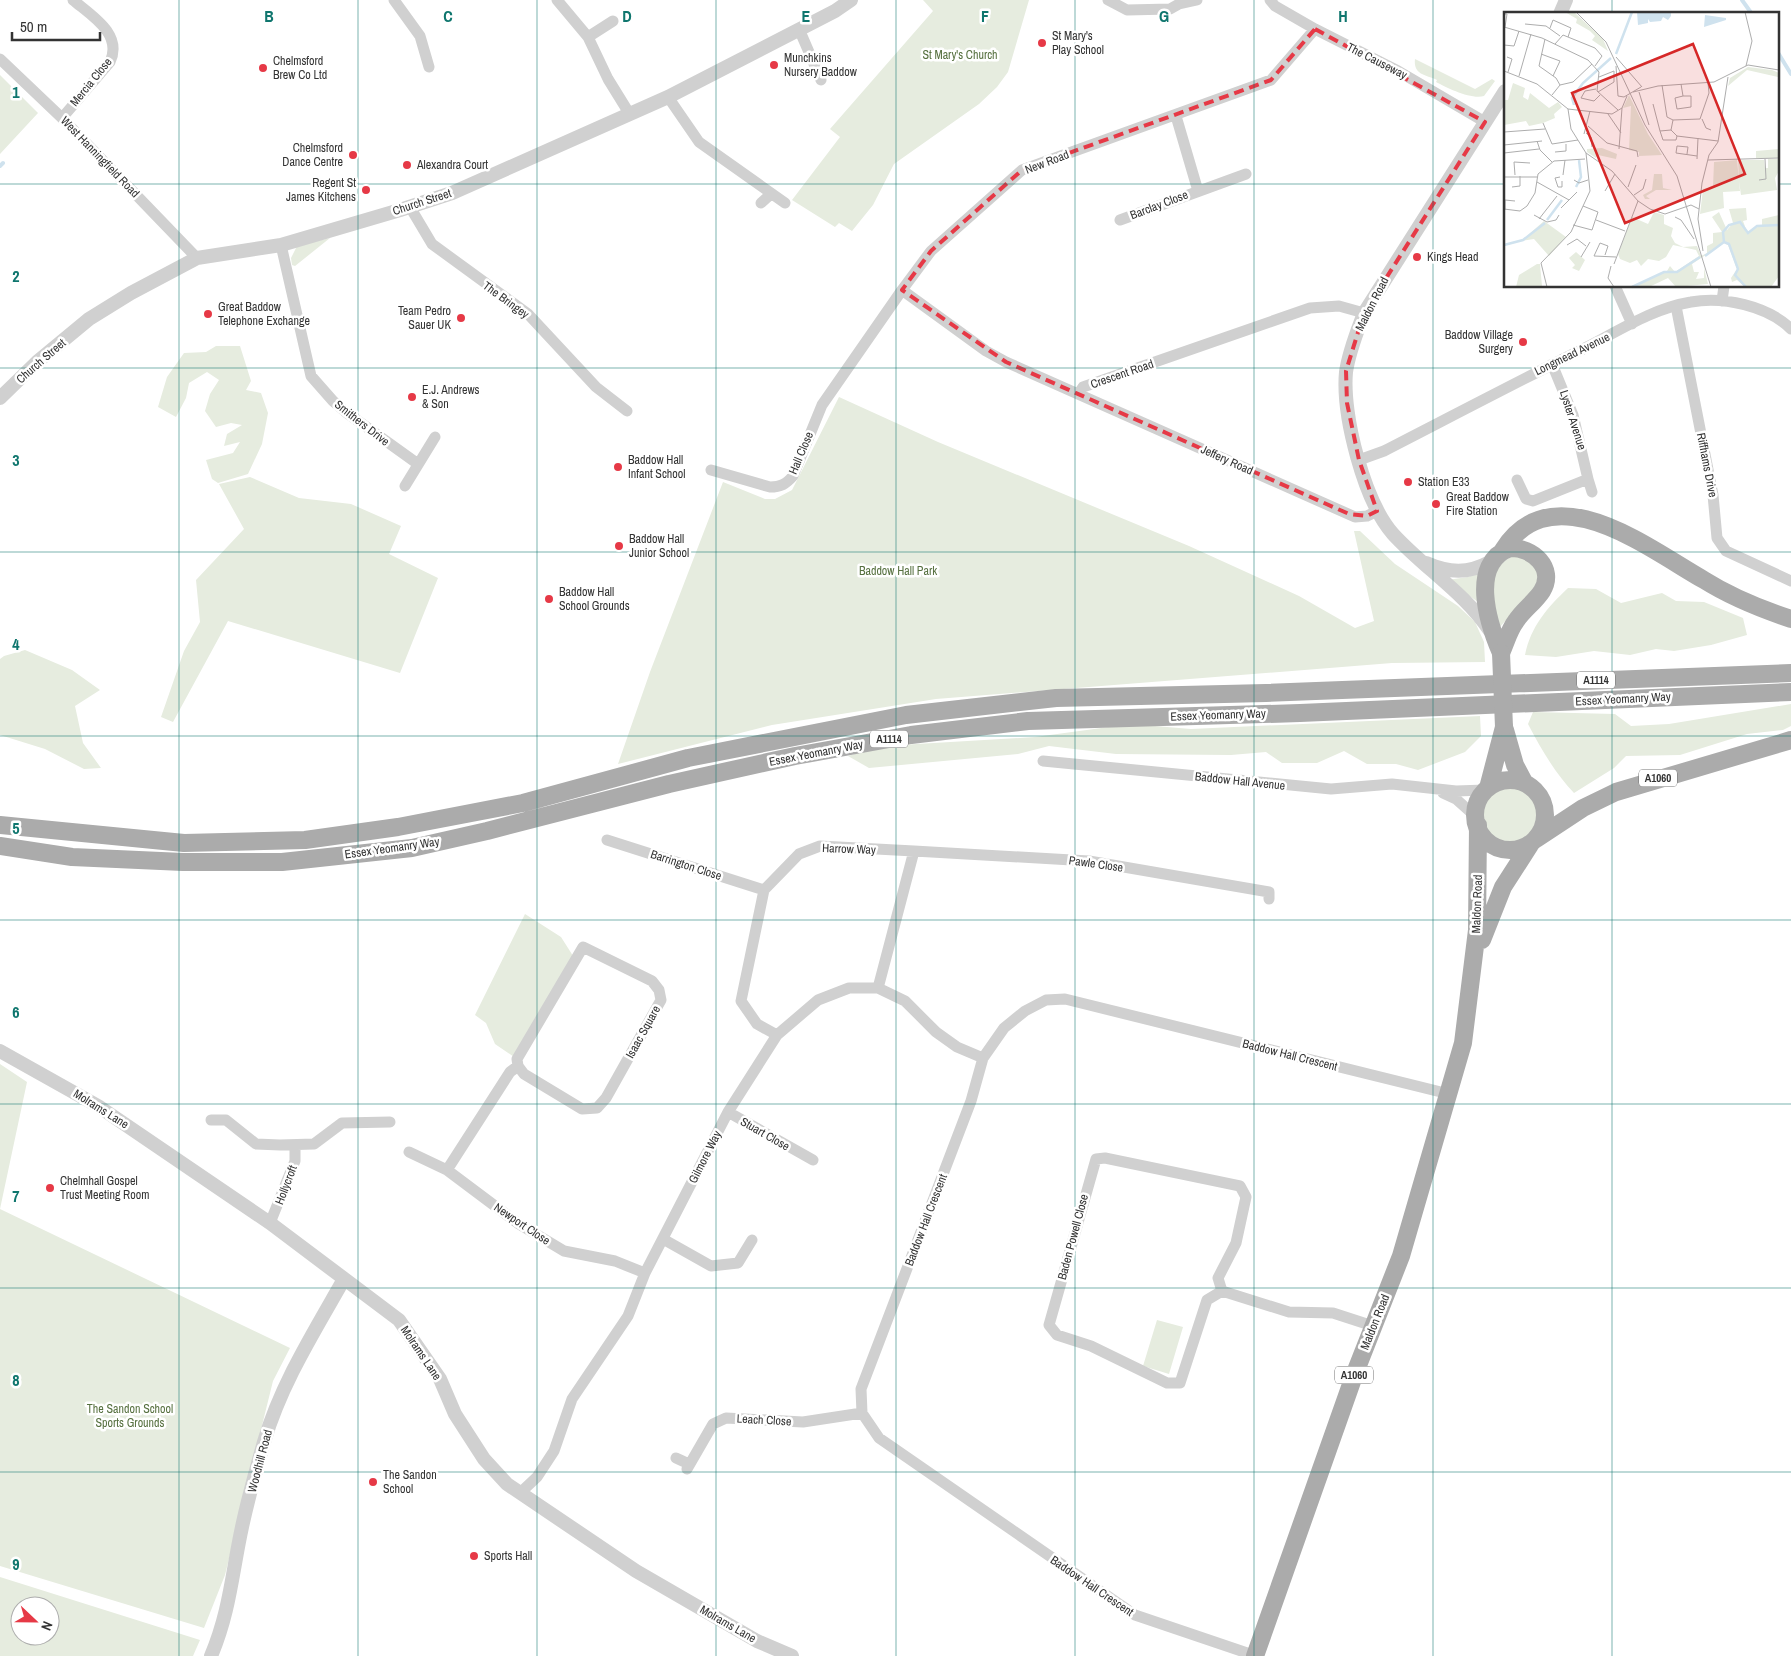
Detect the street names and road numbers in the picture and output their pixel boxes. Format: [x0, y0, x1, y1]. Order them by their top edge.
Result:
street label: The Causeway [1344, 39, 1410, 83]
street label: Mercia Close [67, 54, 115, 110]
street label: West Hanningfield Road [57, 113, 143, 201]
street label: New Road [1023, 146, 1071, 178]
street label: Church Street [391, 185, 454, 219]
street label: Barclay Close [1128, 187, 1190, 223]
street label: Maldon Road [1352, 274, 1392, 334]
street label: The Bringey [480, 278, 532, 322]
street label: Longmead Avenue [1532, 329, 1612, 379]
street label: Church Street [13, 335, 69, 387]
street label: Crescent Road [1088, 356, 1156, 392]
street label: Lyster Avenue [1556, 388, 1590, 452]
street label: Smithers Drive [331, 396, 393, 450]
street label: Hall Close [785, 429, 817, 477]
street label: Riffhams Drive [1693, 431, 1721, 499]
street label: Jeffery Road [1198, 441, 1256, 479]
road number: A1114 [1577, 672, 1615, 688]
street label: Essex Yeomanry Way [1575, 689, 1671, 709]
street label: Essex Yeomanry Way [1170, 705, 1266, 725]
road number: A1114 [870, 731, 908, 748]
street label: Essex Yeomanry Way [768, 736, 864, 770]
street label: Baddow Hall Avenue [1194, 768, 1286, 794]
road number: A1060 [1639, 770, 1677, 786]
street label: Essex Yeomanry Way [344, 833, 440, 863]
street label: Harrow Way [822, 840, 876, 858]
street label: Barrington Close [648, 846, 724, 884]
street label: Pawle Close [1068, 852, 1124, 876]
street label: Maldon Road [1468, 874, 1486, 934]
street label: Isaac Square [622, 1003, 664, 1061]
street label: Baddow Hall Crescent [1241, 1035, 1339, 1075]
street label: Molrams Lane [70, 1086, 132, 1132]
street label: Stuart Close [738, 1114, 792, 1154]
street label: Gilmore Way [685, 1128, 725, 1186]
street label: Hollycroft [271, 1163, 301, 1207]
street label: Baddow Hall Crescent [901, 1171, 951, 1268]
street label: Baden Powell Close [1054, 1192, 1092, 1282]
street label: Newport Close [491, 1199, 553, 1249]
street label: Maldon Road [1357, 1292, 1393, 1352]
street label: Molrams Lane [397, 1323, 445, 1383]
road number: A1060 [1335, 1366, 1373, 1384]
street label: Leach Close [736, 1411, 792, 1429]
street label: Woodhill Road [244, 1428, 276, 1494]
street label: Baddow Hall Crescent [1047, 1552, 1137, 1620]
street label: Molrams Lane [697, 1601, 759, 1647]

